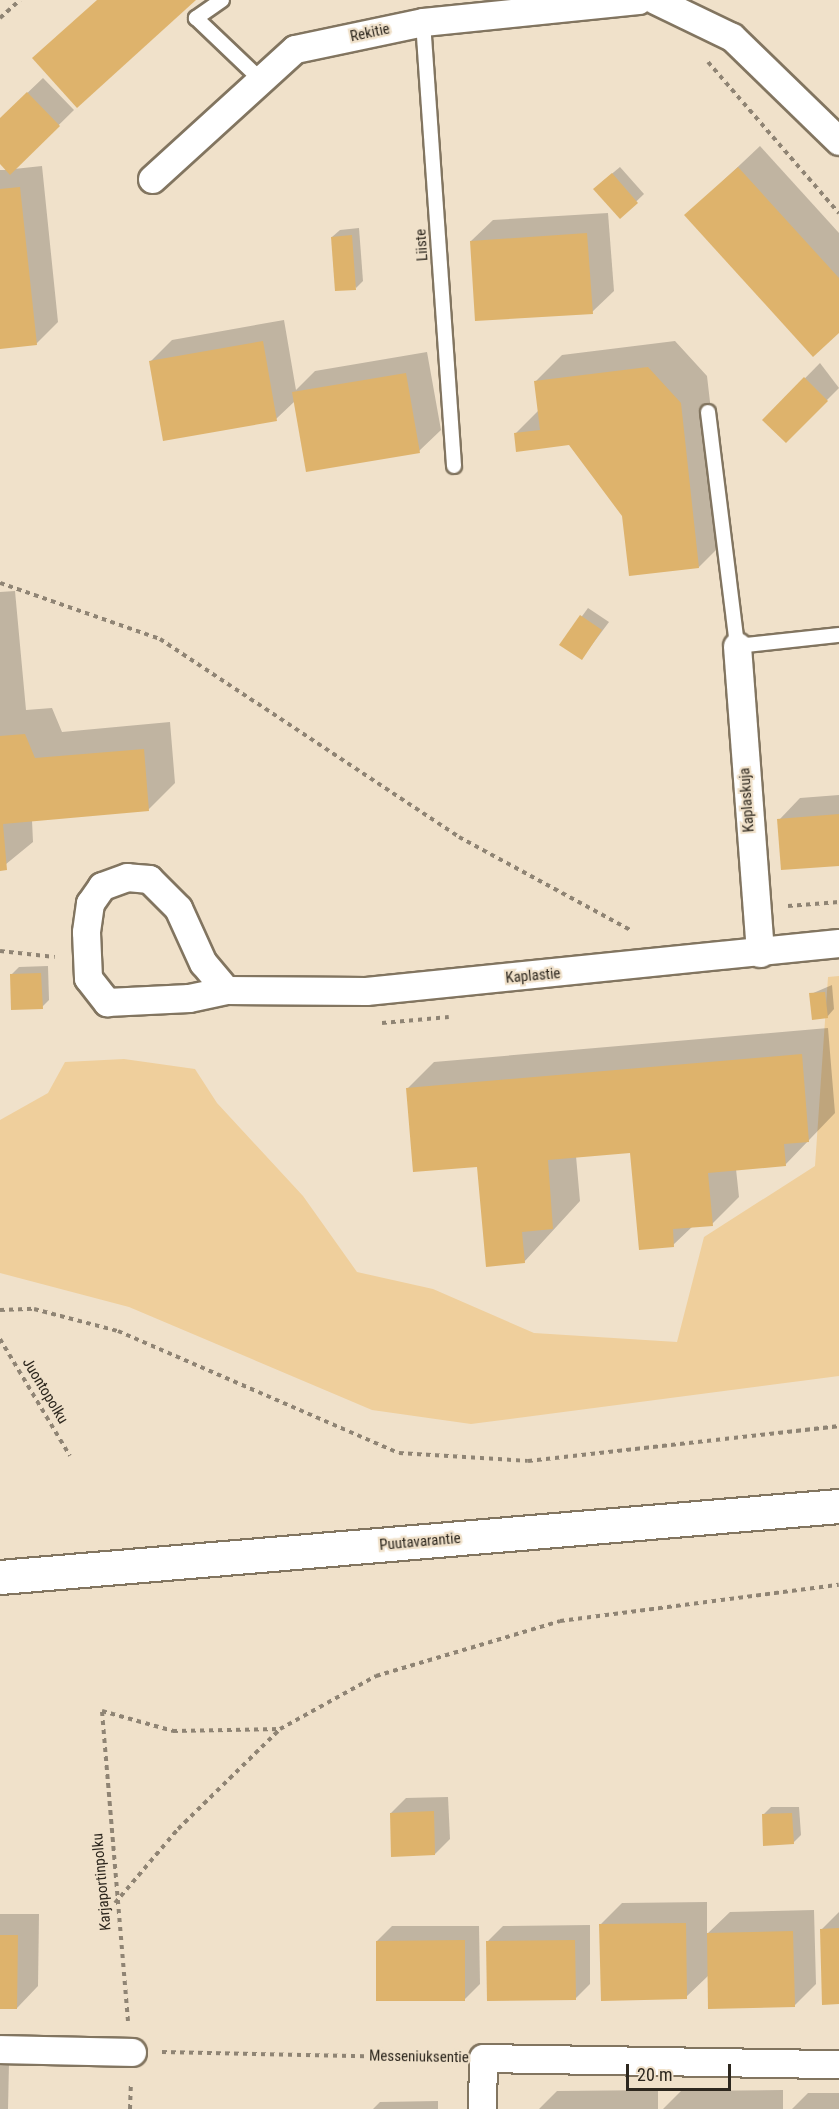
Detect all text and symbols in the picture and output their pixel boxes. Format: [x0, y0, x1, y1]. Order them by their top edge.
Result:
street label: Rekitie [349, 20, 391, 46]
street label: Liiste [412, 228, 432, 262]
street label: Kaplaskuja [736, 767, 758, 833]
street label: Kaplastie [505, 965, 561, 987]
street label: Juontopolku [18, 1355, 72, 1427]
street label: Puutavarantie [379, 1529, 461, 1555]
street label: Karjaportinpolku [89, 1832, 115, 1932]
street label: Messeniuksentie [369, 2047, 469, 2067]
scale bar [629, 2052, 734, 2090]
text: 20 m [637, 2064, 672, 2085]

